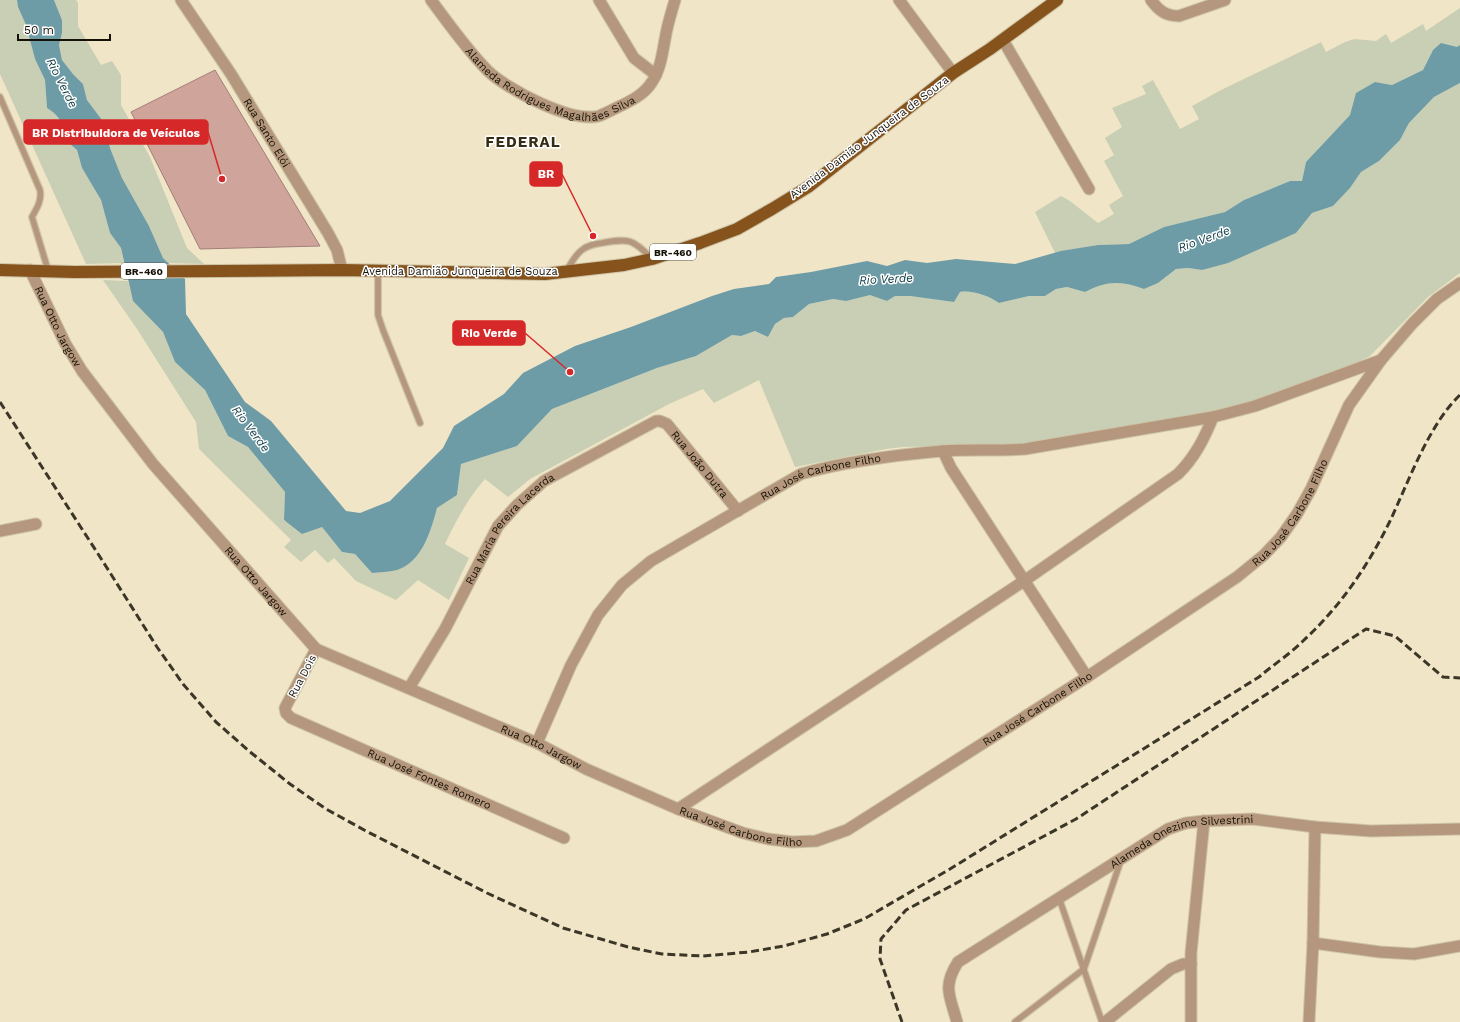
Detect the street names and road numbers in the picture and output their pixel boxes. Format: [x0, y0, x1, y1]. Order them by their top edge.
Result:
street label: Alameda Rodrigues Magalhães Silva [463, 45, 638, 124]
street label: Avenida Damião Junqueira de Souza [787, 73, 951, 201]
street label: Rua Santo Elói [240, 96, 292, 170]
road number: BR-460 [650, 244, 696, 260]
road number: BR-460 [121, 263, 167, 279]
street label: Avenida Damião Junqueira de Souza [362, 265, 558, 278]
street label: Rua Otto Jargow [32, 284, 84, 369]
street label: Rua João Dutra [668, 428, 731, 501]
street label: Rua José Carbone Filho [758, 452, 882, 503]
street label: Rua José Carbone Filho [1250, 457, 1331, 569]
street label: Rua Maria Pereira Lacerda [463, 471, 557, 587]
street label: Rua Otto Jargow [222, 544, 290, 619]
street label: Rua Dois [286, 652, 319, 700]
street label: Rua José Carbone Filho [980, 669, 1095, 749]
street label: Rua Otto Jargow [499, 722, 584, 773]
street label: Rua José Fontes Romero [365, 746, 493, 812]
street label: Rua José Carbone Filho [678, 804, 803, 849]
street label: Alameda Onezimo Silvestrini [1108, 813, 1254, 871]

